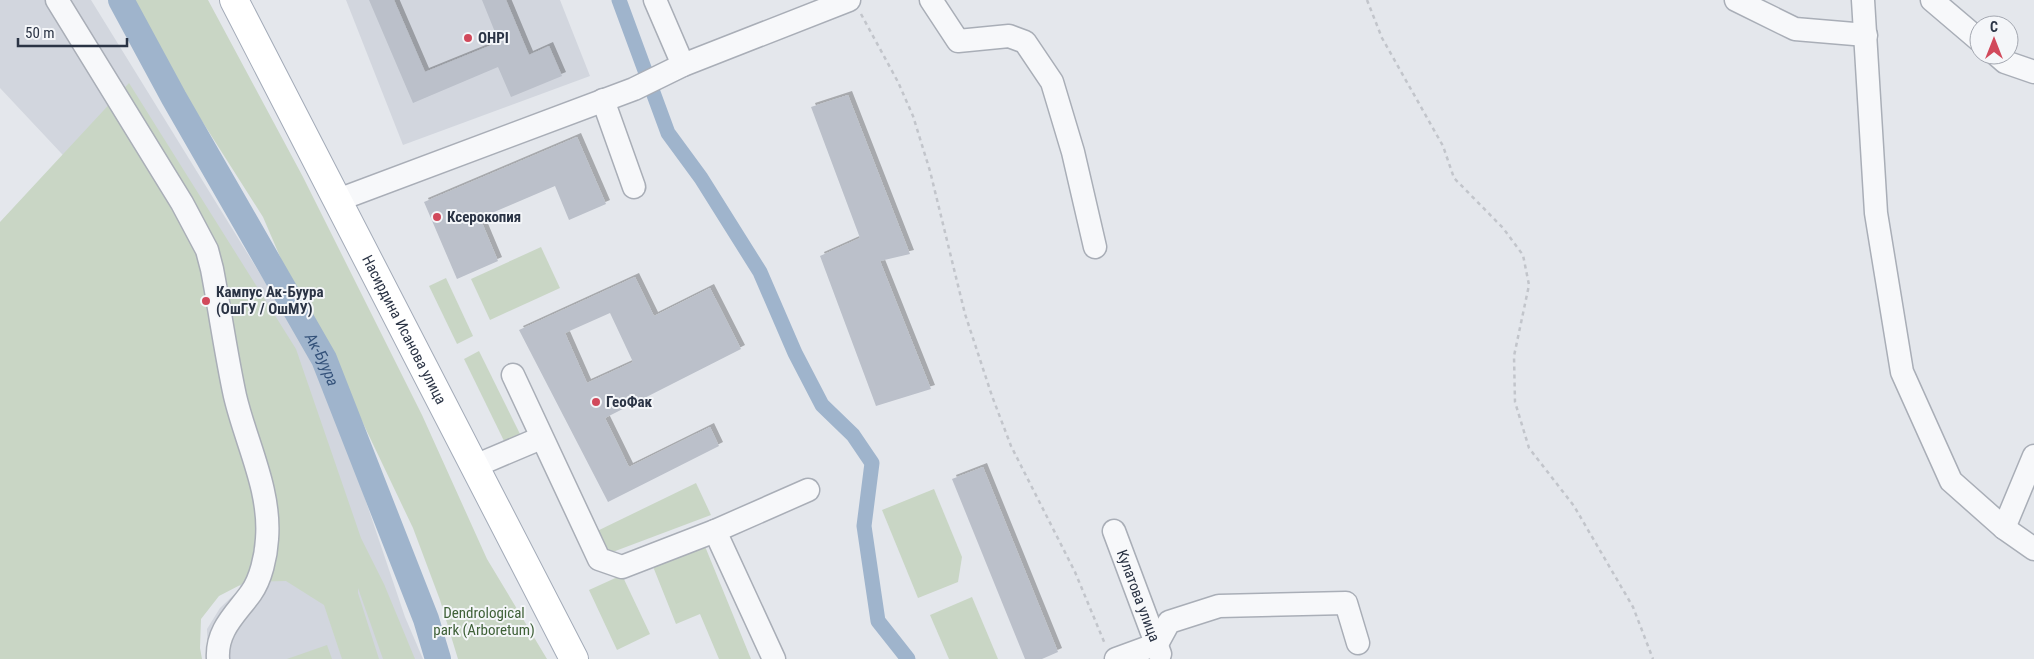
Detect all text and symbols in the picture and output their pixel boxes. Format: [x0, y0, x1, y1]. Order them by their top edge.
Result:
scale bar [18, 15, 126, 47]
north arrow [1969, 15, 2019, 65]
text: С [1990, 19, 1998, 35]
text: 50 m [25, 24, 55, 42]
place label: OHPI [478, 29, 509, 47]
marker: OHPI [462, 32, 474, 44]
place label: Ксерокопия [447, 208, 521, 226]
marker: Ксерокопия [431, 211, 443, 223]
street label: Насирдина Исанова улица [358, 252, 450, 407]
place label: Кампус Ак-Буура (ОшГУ / ОшМУ) [216, 283, 324, 318]
marker: Кампус Ак-Буура (ОшГУ / ОшМУ) [200, 295, 212, 307]
water label: Ак-Буура [301, 328, 343, 389]
place label: ГеоФак [606, 393, 653, 411]
marker: ГеоФак [590, 396, 602, 408]
street label: Кулатова улица [1113, 547, 1164, 644]
park label: Dendrological park (Arboretum) [433, 604, 535, 639]

